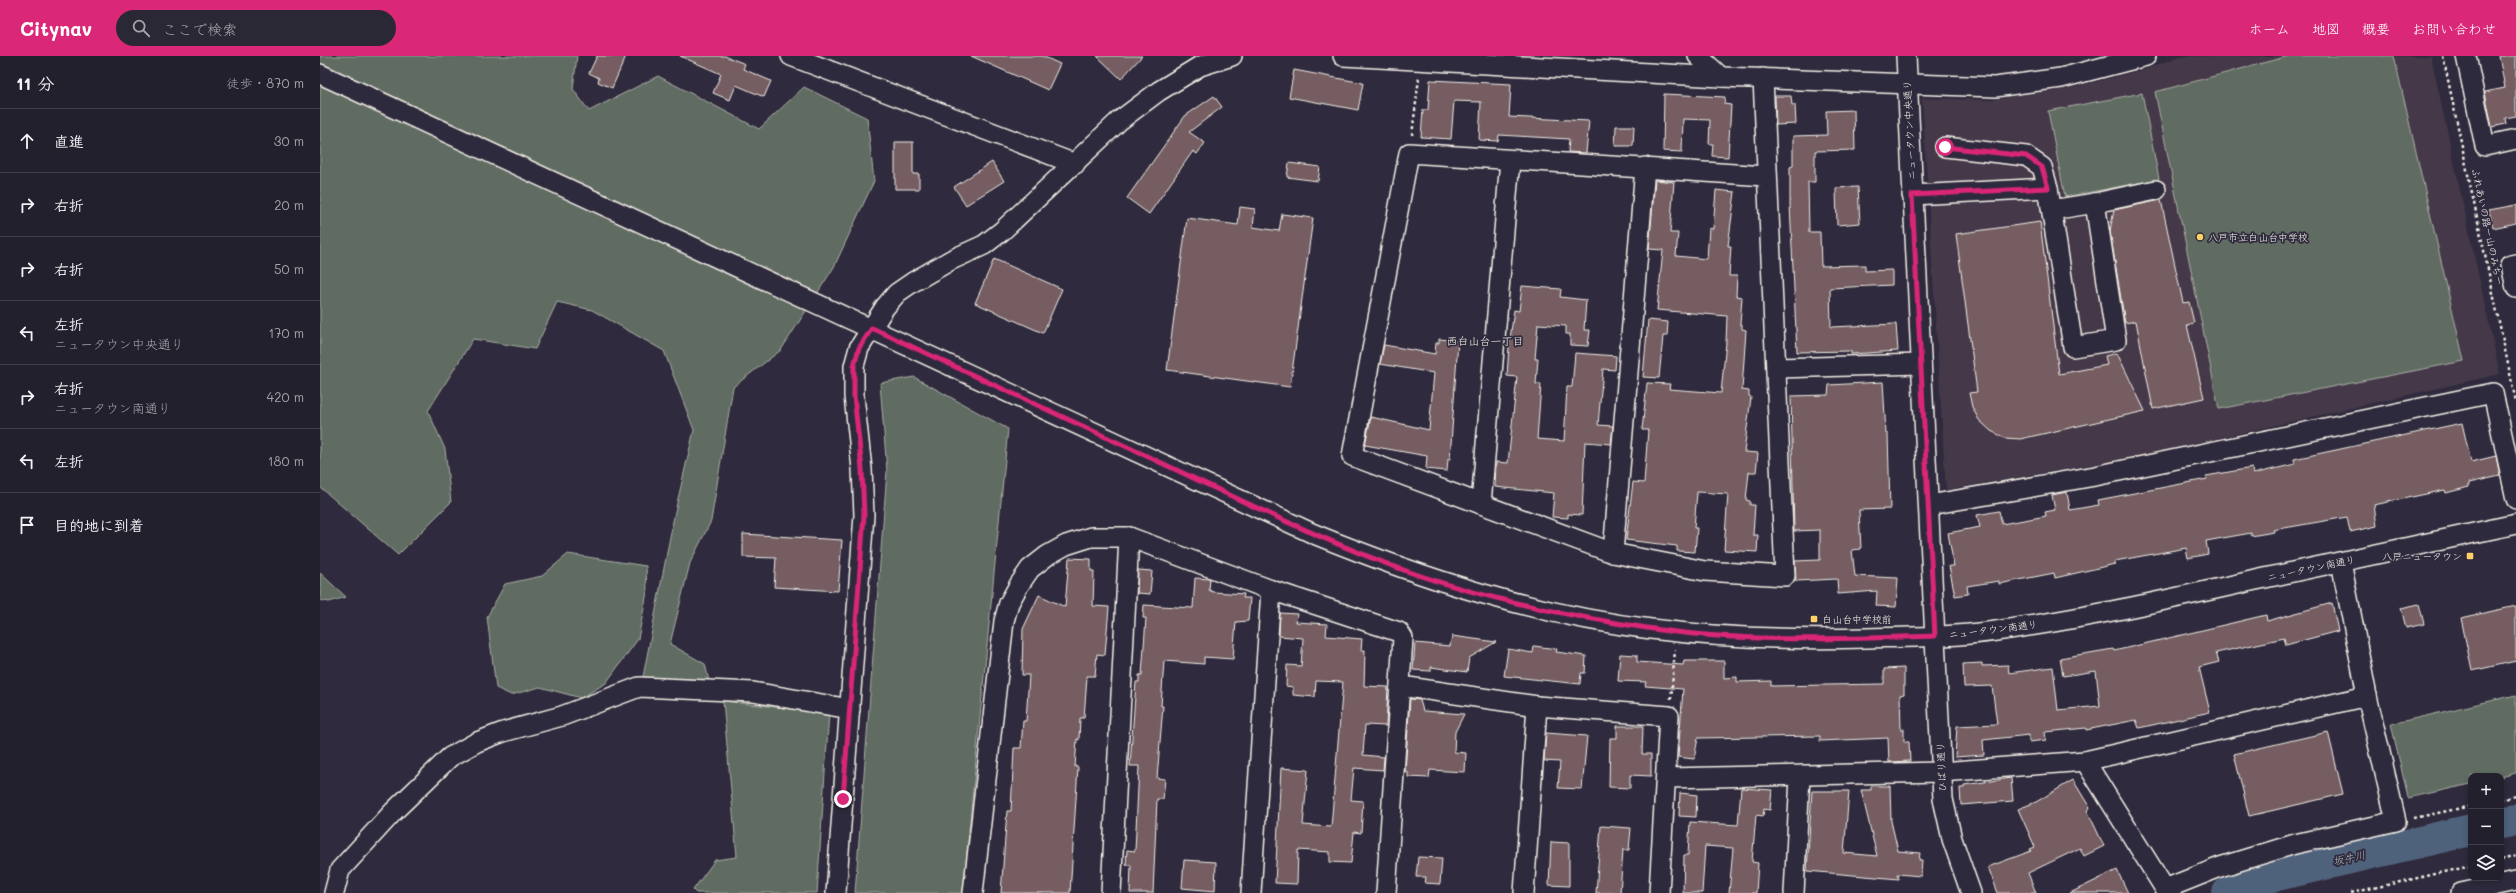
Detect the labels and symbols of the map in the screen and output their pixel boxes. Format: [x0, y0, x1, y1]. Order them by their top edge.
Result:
street label: ニュータウン中央通り [1899, 80, 1919, 180]
route start [1936, 138, 1954, 156]
street label: ふれあいの路－山のみち－ [2469, 167, 2507, 287]
place label: 八戸市立白山台中学校 [2208, 230, 2308, 244]
marker: 八戸市立白山台中学校 [2195, 232, 2205, 242]
district label: 西白山台一丁目 [1447, 333, 1524, 348]
place label: 八戸ニュータウン [2382, 549, 2462, 563]
marker: 八戸ニュータウン [2465, 551, 2475, 561]
street label: ニュータウン南通り [2266, 552, 2356, 584]
place label: 白山台中学校前 [1822, 612, 1892, 626]
marker: 白山台中学校前 [1809, 614, 1819, 624]
street label: ニュータウン南通り [1948, 617, 2038, 641]
street label: ひばり通り [1933, 742, 1949, 792]
route end [834, 790, 852, 808]
water label: 坂牛川 [2331, 846, 2367, 869]

